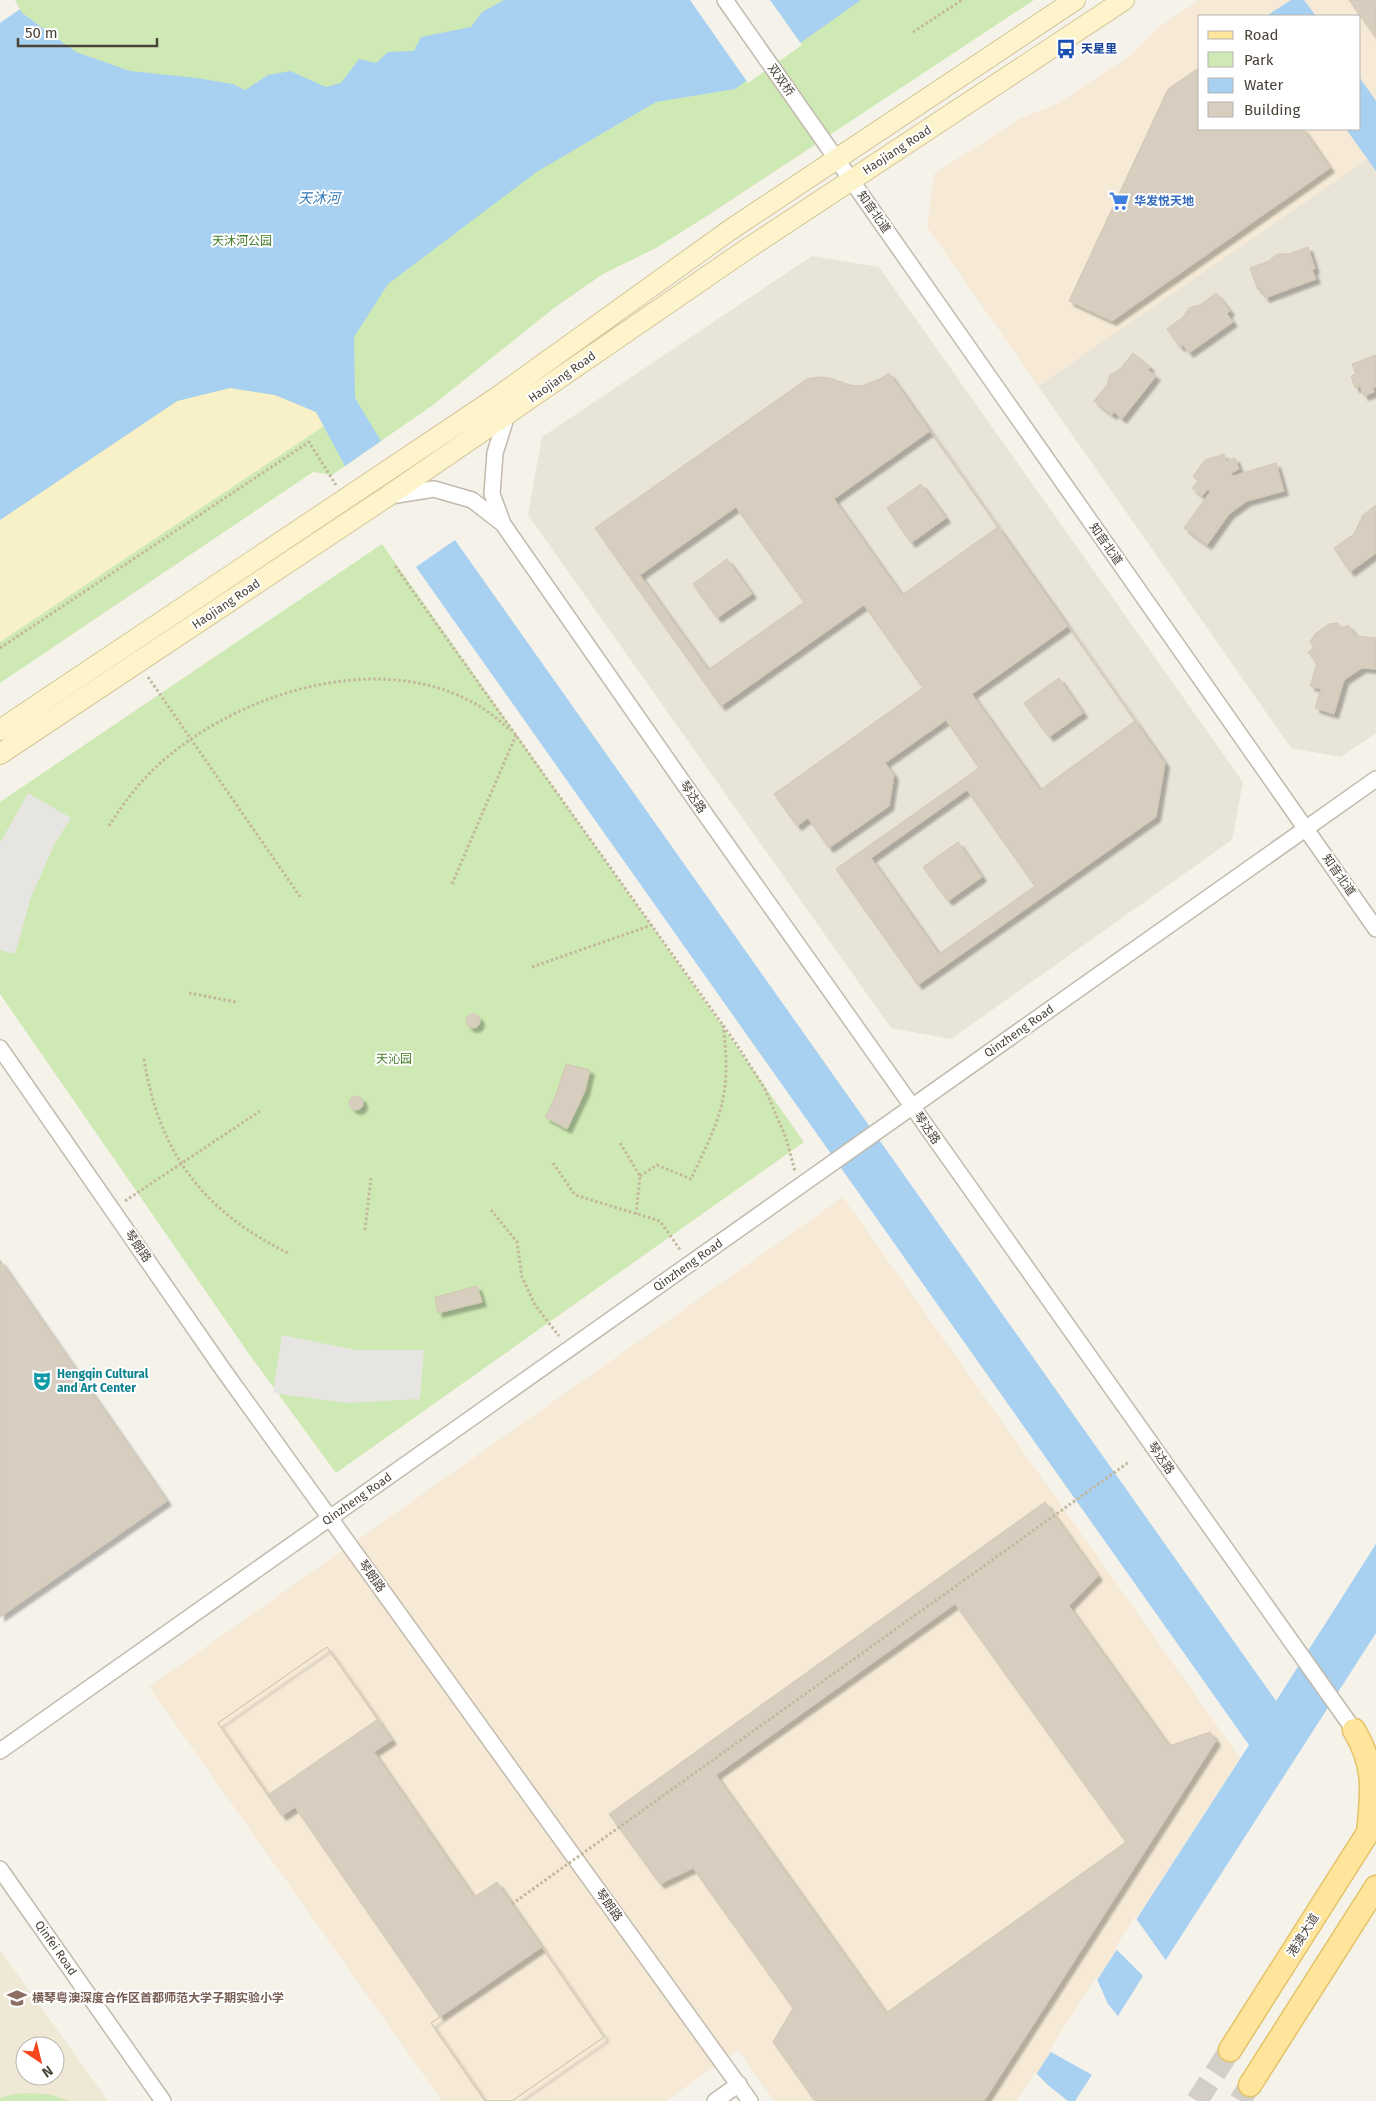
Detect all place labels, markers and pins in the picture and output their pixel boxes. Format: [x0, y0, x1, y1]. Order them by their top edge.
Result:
bus stop icon: 天星里 [1055, 38, 1077, 60]
place label: 天星里 [1081, 42, 1117, 56]
supermarket icon: 华发悦天地 [1108, 190, 1130, 212]
place label: 华发悦天地 [1134, 194, 1194, 208]
place label: Hengqin Cultural and Art Center [57, 1367, 149, 1395]
theatre icon: Hengqin Cultural and Art Center [31, 1370, 53, 1392]
school or university icon: 横琴粤澳深度合作区首都师范大学子期实验小学 [6, 1987, 28, 2009]
place label: 横琴粤澳深度合作区首都师范大学子期实验小学 [32, 1991, 284, 2005]

